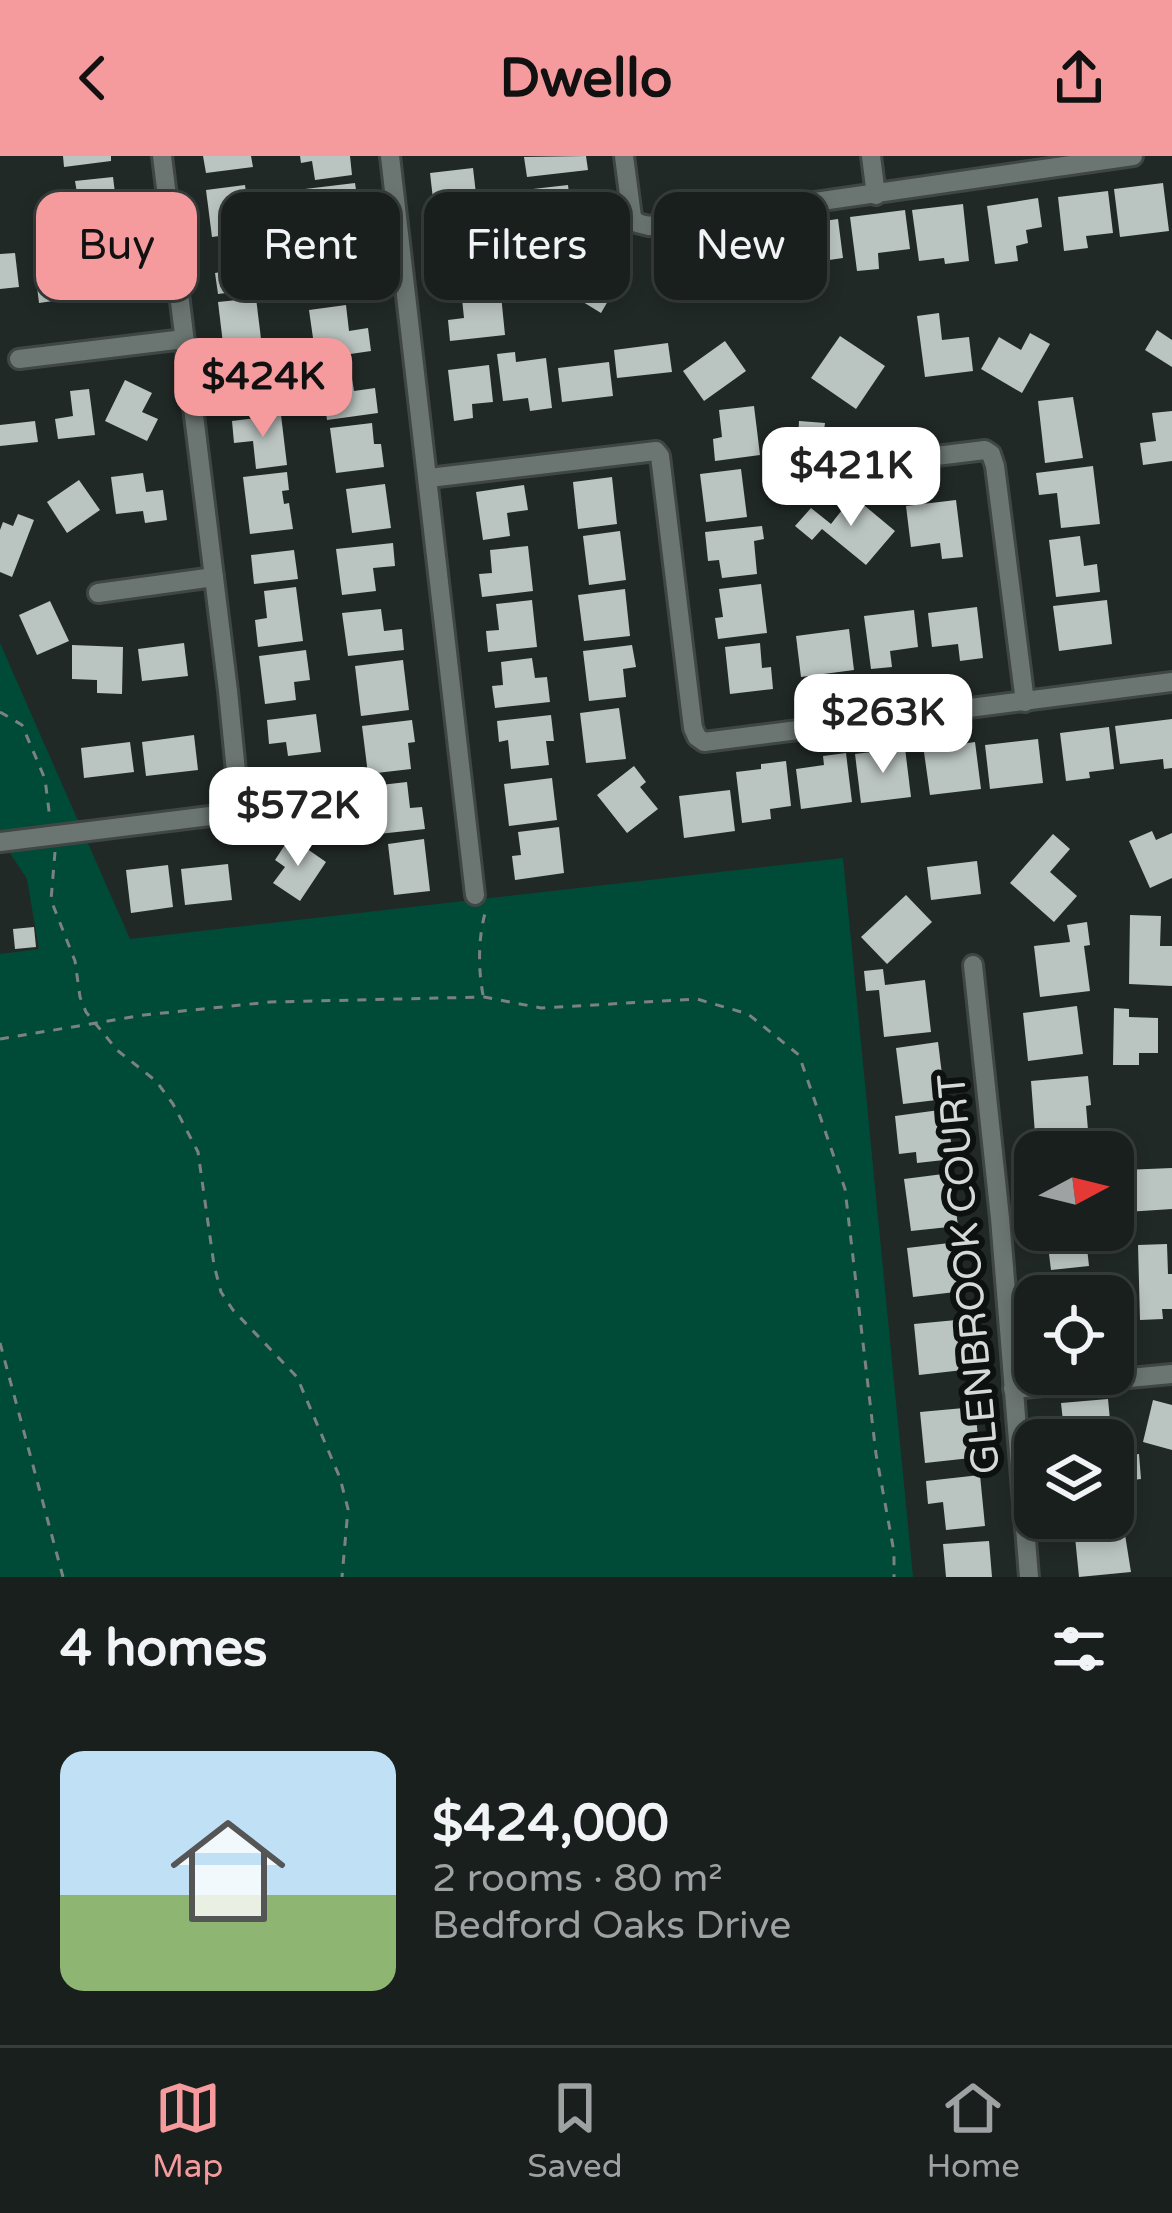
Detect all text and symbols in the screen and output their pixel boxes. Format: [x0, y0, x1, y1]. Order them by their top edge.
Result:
icon: back [60, 45, 126, 111]
icon: share [1046, 45, 1112, 111]
text: Dwello [499, 46, 673, 111]
chip: Buy [36, 192, 197, 300]
chip: Rent [221, 192, 400, 300]
chip: Filters [424, 192, 630, 300]
chip: New [654, 192, 827, 300]
pin: $424K [179, 338, 347, 440]
text: $424K [201, 353, 325, 400]
pin: $421K [767, 427, 935, 529]
text: $421K [789, 442, 913, 489]
pin: $263K [799, 674, 967, 776]
text: $263K [821, 689, 945, 736]
pin: $572K [214, 767, 382, 869]
text: $572K [236, 782, 360, 829]
street label: GLENBROOK COURT [928, 1072, 1010, 1476]
north arrow [1014, 1131, 1134, 1251]
map controls [1014, 1131, 1134, 1539]
button: locate [1014, 1275, 1134, 1395]
button: layers [1014, 1419, 1134, 1539]
icon: filters [1046, 1616, 1112, 1682]
text: 4 homes [60, 1618, 268, 1680]
text: $424,000 [432, 1793, 669, 1855]
icon: home [156, 1799, 300, 1943]
text: 2 rooms · 80 m² [432, 1855, 723, 1902]
text: Bedford Oaks Drive [432, 1902, 791, 1949]
tab: Map [152, 2075, 223, 2186]
tab: Saved [527, 2075, 623, 2186]
tab: Home [927, 2075, 1020, 2186]

